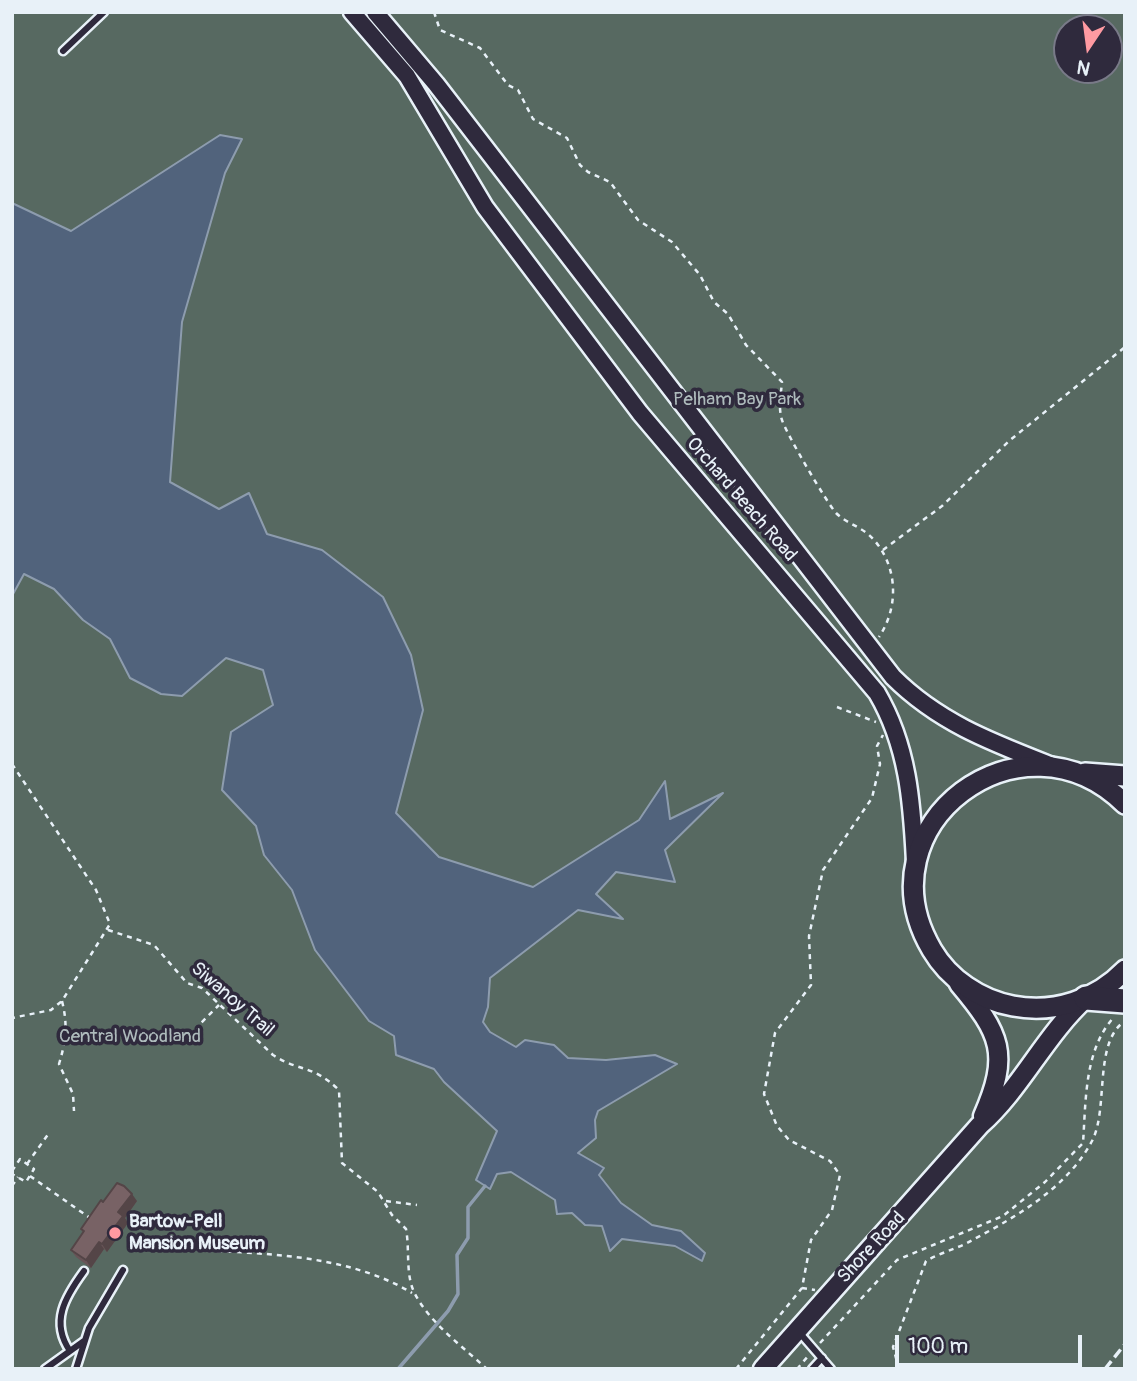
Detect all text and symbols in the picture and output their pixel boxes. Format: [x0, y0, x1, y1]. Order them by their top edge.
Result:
north arrow [1053, 14, 1123, 84]
text: N [1075, 54, 1093, 81]
park label: Pelham Bay Park [673, 389, 801, 411]
street label: Orchard Beach Road [681, 433, 801, 567]
street label: Siwanoy Trail [186, 958, 278, 1042]
park label: Central Woodland [59, 1026, 201, 1048]
street label: Shore Road [833, 1208, 911, 1288]
place label: Bartow-Pell Mansion Museum [129, 1211, 265, 1255]
marker: Bartow-Pell Mansion Museum [107, 1225, 123, 1241]
scale bar [899, 1322, 1086, 1366]
text: 100 m [908, 1333, 968, 1360]

